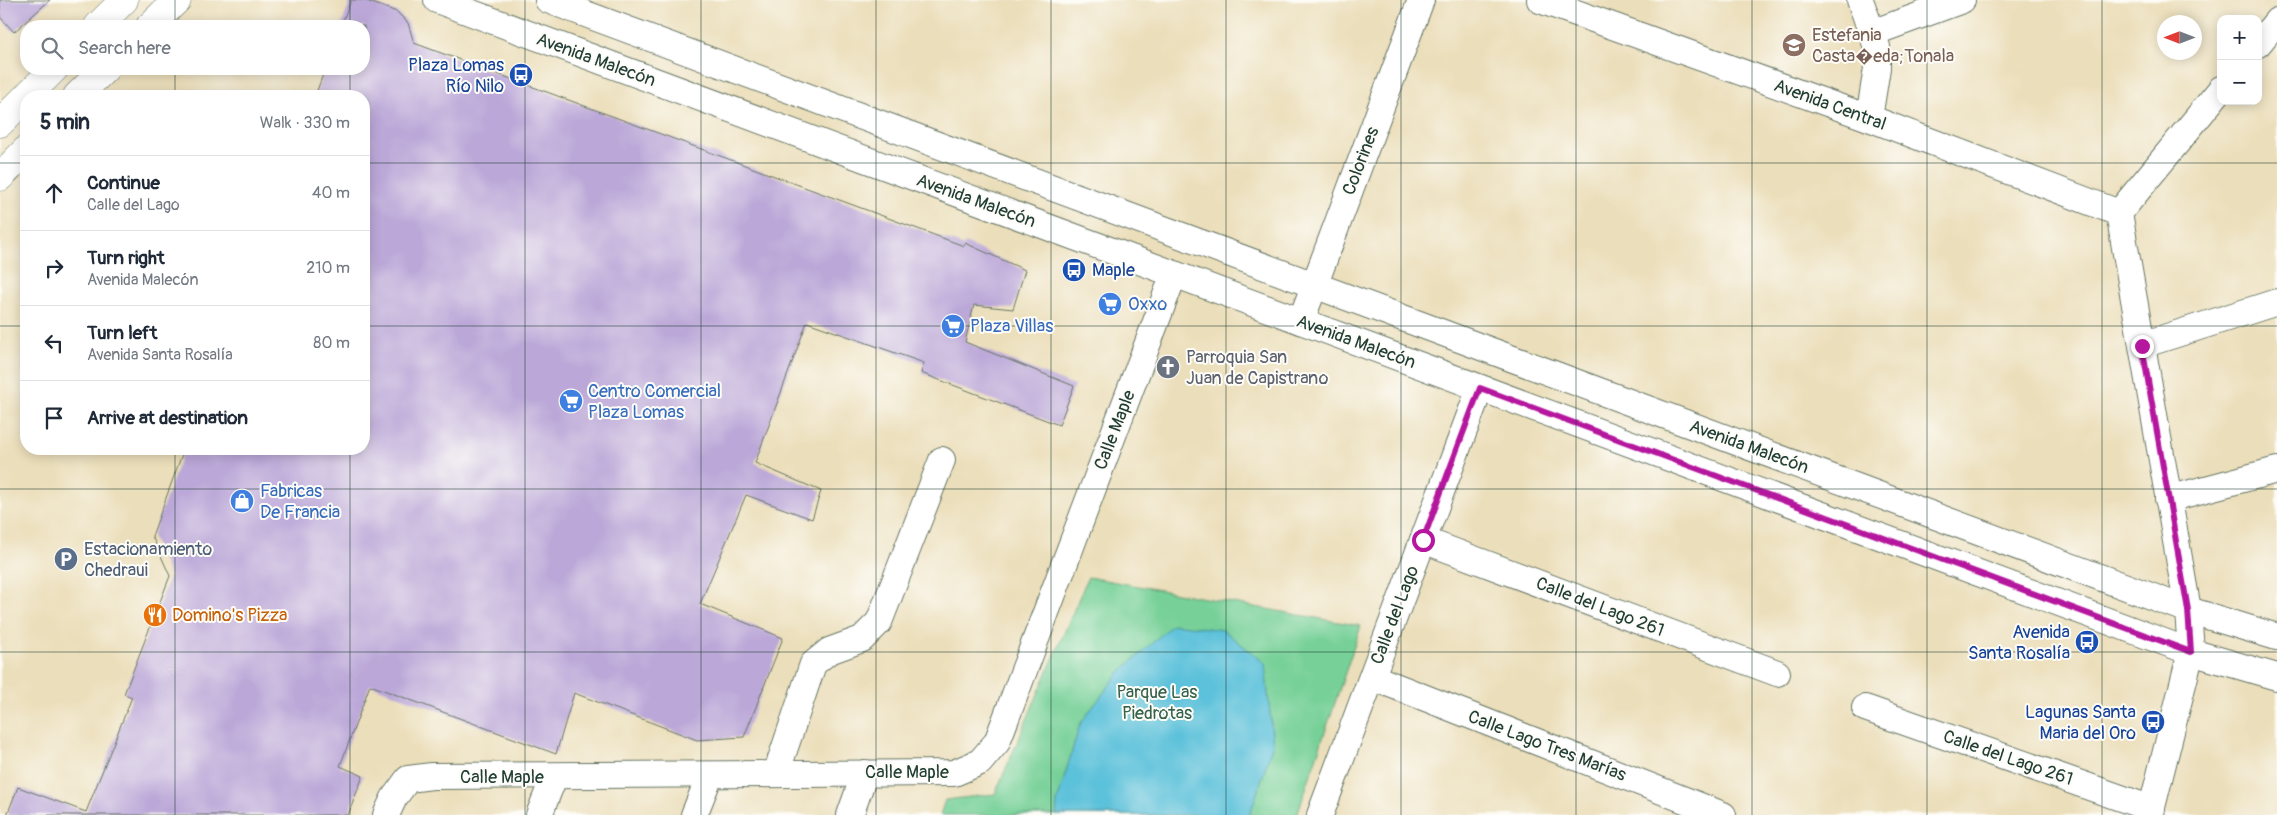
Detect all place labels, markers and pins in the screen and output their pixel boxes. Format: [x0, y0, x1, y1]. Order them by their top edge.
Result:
place label: Estefania Casta�eda;Tonala [1812, 24, 1954, 68]
school or university icon: Estefania Casta�eda;Tonala [1781, 32, 1807, 58]
place label: Plaza Lomas Río Nilo [408, 54, 504, 98]
bus stop icon: Plaza Lomas Río Nilo [508, 62, 534, 88]
bus stop icon: Maple [1061, 257, 1087, 283]
place label: Maple [1092, 259, 1135, 282]
supermarket icon: Oxxo [1097, 291, 1123, 317]
place label: Oxxo [1128, 293, 1167, 316]
supermarket icon: Plaza Villas [940, 313, 966, 339]
place label: Plaza Villas [970, 315, 1053, 338]
place label: Parroquia San Juan de Capistrano [1186, 346, 1329, 390]
church icon: Parroquia San Juan de Capistrano [1155, 354, 1181, 380]
place label: Centro Comercial Plaza Lomas [588, 380, 721, 424]
supermarket icon: Centro Comercial Plaza Lomas [558, 388, 584, 414]
place label: Fabricas De Francia [260, 480, 340, 524]
shop icon: Fabricas De Francia [229, 488, 255, 514]
place label: Estacionamiento Chedraui [84, 538, 212, 582]
parking icon: Estacionamiento Chedraui [53, 546, 79, 572]
restaurant icon: Domino's Pizza [142, 602, 168, 628]
place label: Domino's Pizza [172, 604, 287, 627]
place label: Avenida Santa Rosalía [1968, 621, 2070, 665]
bus stop icon: Avenida Santa Rosalía [2074, 629, 2100, 655]
place label: Lagunas Santa Maria del Oro [2025, 701, 2136, 745]
bus stop icon: Lagunas Santa Maria del Oro [2140, 709, 2166, 735]

